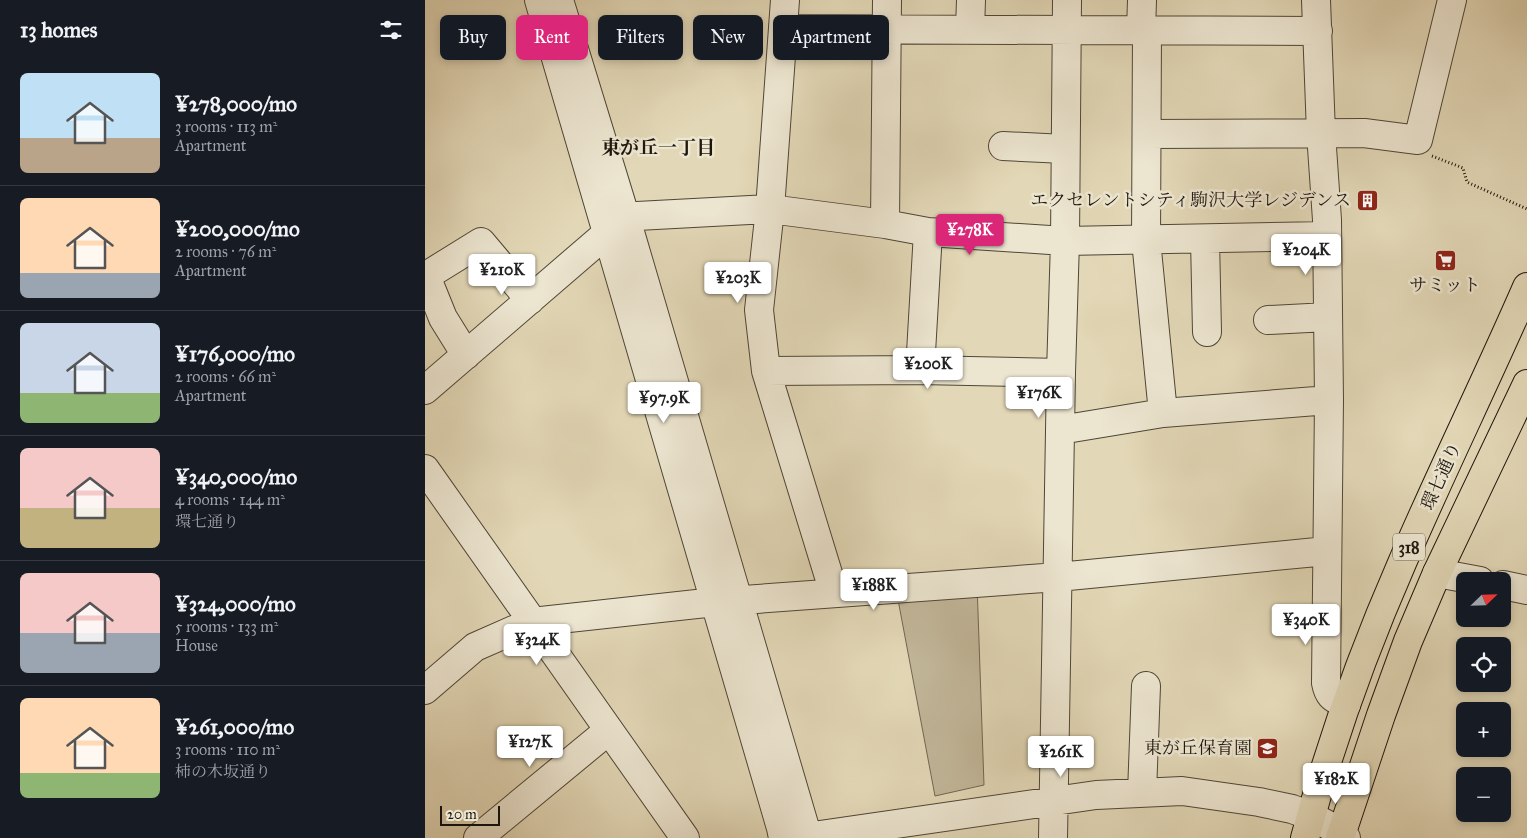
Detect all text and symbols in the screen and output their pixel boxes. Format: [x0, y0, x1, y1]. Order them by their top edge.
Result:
chip: Buy [440, 15, 506, 60]
chip: Rent [516, 15, 588, 60]
chip: Filters [598, 15, 683, 60]
chip: New [693, 15, 763, 60]
chip: Apartment [773, 15, 889, 60]
icon: filters [377, 16, 405, 44]
text: 13 homes [20, 17, 97, 43]
text: ¥278,000/mo [175, 91, 297, 117]
icon: home [60, 93, 120, 153]
text: 3 rooms · 113 m² [175, 117, 277, 136]
text: Apartment [175, 136, 247, 155]
district label: 東が丘一丁目 [601, 136, 715, 159]
building icon: エクセレントシティ駒沢大学レジデンス [1355, 188, 1379, 212]
place label: エクセレントシティ駒沢大学レジデンス [1030, 189, 1351, 211]
pin: ¥278K [935, 214, 1005, 256]
text: ¥200,000/mo [175, 216, 300, 242]
icon: home [60, 218, 120, 278]
text: ¥278K [947, 220, 993, 239]
pin: ¥204K [1271, 234, 1341, 276]
text: ¥204K [1282, 240, 1330, 259]
text: 2 rooms · 76 m² [175, 242, 276, 261]
supermarket icon: サミット [1433, 248, 1457, 272]
pin: ¥210K [467, 254, 537, 296]
text: ¥210K [479, 260, 525, 279]
text: Apartment [175, 261, 247, 280]
pin: ¥203K [703, 262, 773, 304]
text: ¥203K [715, 268, 761, 287]
place label: サミット [1409, 274, 1481, 296]
text: ¥176,000/mo [175, 341, 295, 367]
icon: home [60, 343, 120, 403]
pin: ¥200K [893, 348, 963, 390]
text: ¥200K [904, 354, 952, 373]
text: 2 rooms · 66 m² [175, 367, 276, 386]
pin: ¥176K [1004, 376, 1074, 419]
pin: ¥97.9K [623, 382, 705, 424]
text: ¥176K [1017, 383, 1061, 402]
text: Apartment [175, 386, 247, 405]
text: ¥97.9K [639, 388, 689, 407]
street label: 環七通り [1416, 439, 1466, 513]
text: ¥340,000/mo [175, 464, 297, 490]
icon: home [60, 468, 120, 528]
text: 4 rooms · 144 m² [175, 490, 285, 509]
text: 環七通り [175, 512, 239, 531]
road number: 318 [1393, 534, 1425, 560]
pin: ¥188K [839, 568, 909, 611]
north arrow [1456, 572, 1511, 628]
map controls [1456, 572, 1511, 822]
text: ¥188K [851, 575, 897, 594]
text: ¥324,000/mo [175, 591, 296, 617]
icon: home [60, 593, 120, 653]
pin: ¥340K [1271, 604, 1341, 646]
text: ¥340K [1283, 610, 1329, 629]
text: 5 rooms · 133 m² [175, 617, 278, 636]
pin: ¥324K [502, 624, 572, 666]
text: ¥324K [514, 630, 560, 649]
text: House [175, 636, 218, 655]
button: locate [1456, 637, 1511, 692]
button: + [1456, 702, 1511, 757]
text: ¥261,000/mo [175, 714, 294, 740]
icon: home [60, 718, 120, 778]
pin: ¥127K [495, 726, 565, 768]
text: ¥127K [508, 732, 552, 751]
pin: ¥261K [1026, 736, 1096, 778]
school or university icon: 東が丘保育園 [1256, 736, 1280, 760]
place label: 東が丘保育園 [1144, 737, 1252, 759]
text: 3 rooms · 110 m² [175, 740, 280, 759]
text: ¥261K [1039, 742, 1083, 761]
text: 柿の木坂通り [175, 762, 271, 781]
pin: ¥182K [1301, 762, 1371, 805]
button: − [1456, 767, 1511, 822]
text: ¥182K [1314, 769, 1358, 788]
scale bar [440, 803, 500, 826]
text: 20 m [447, 806, 477, 823]

